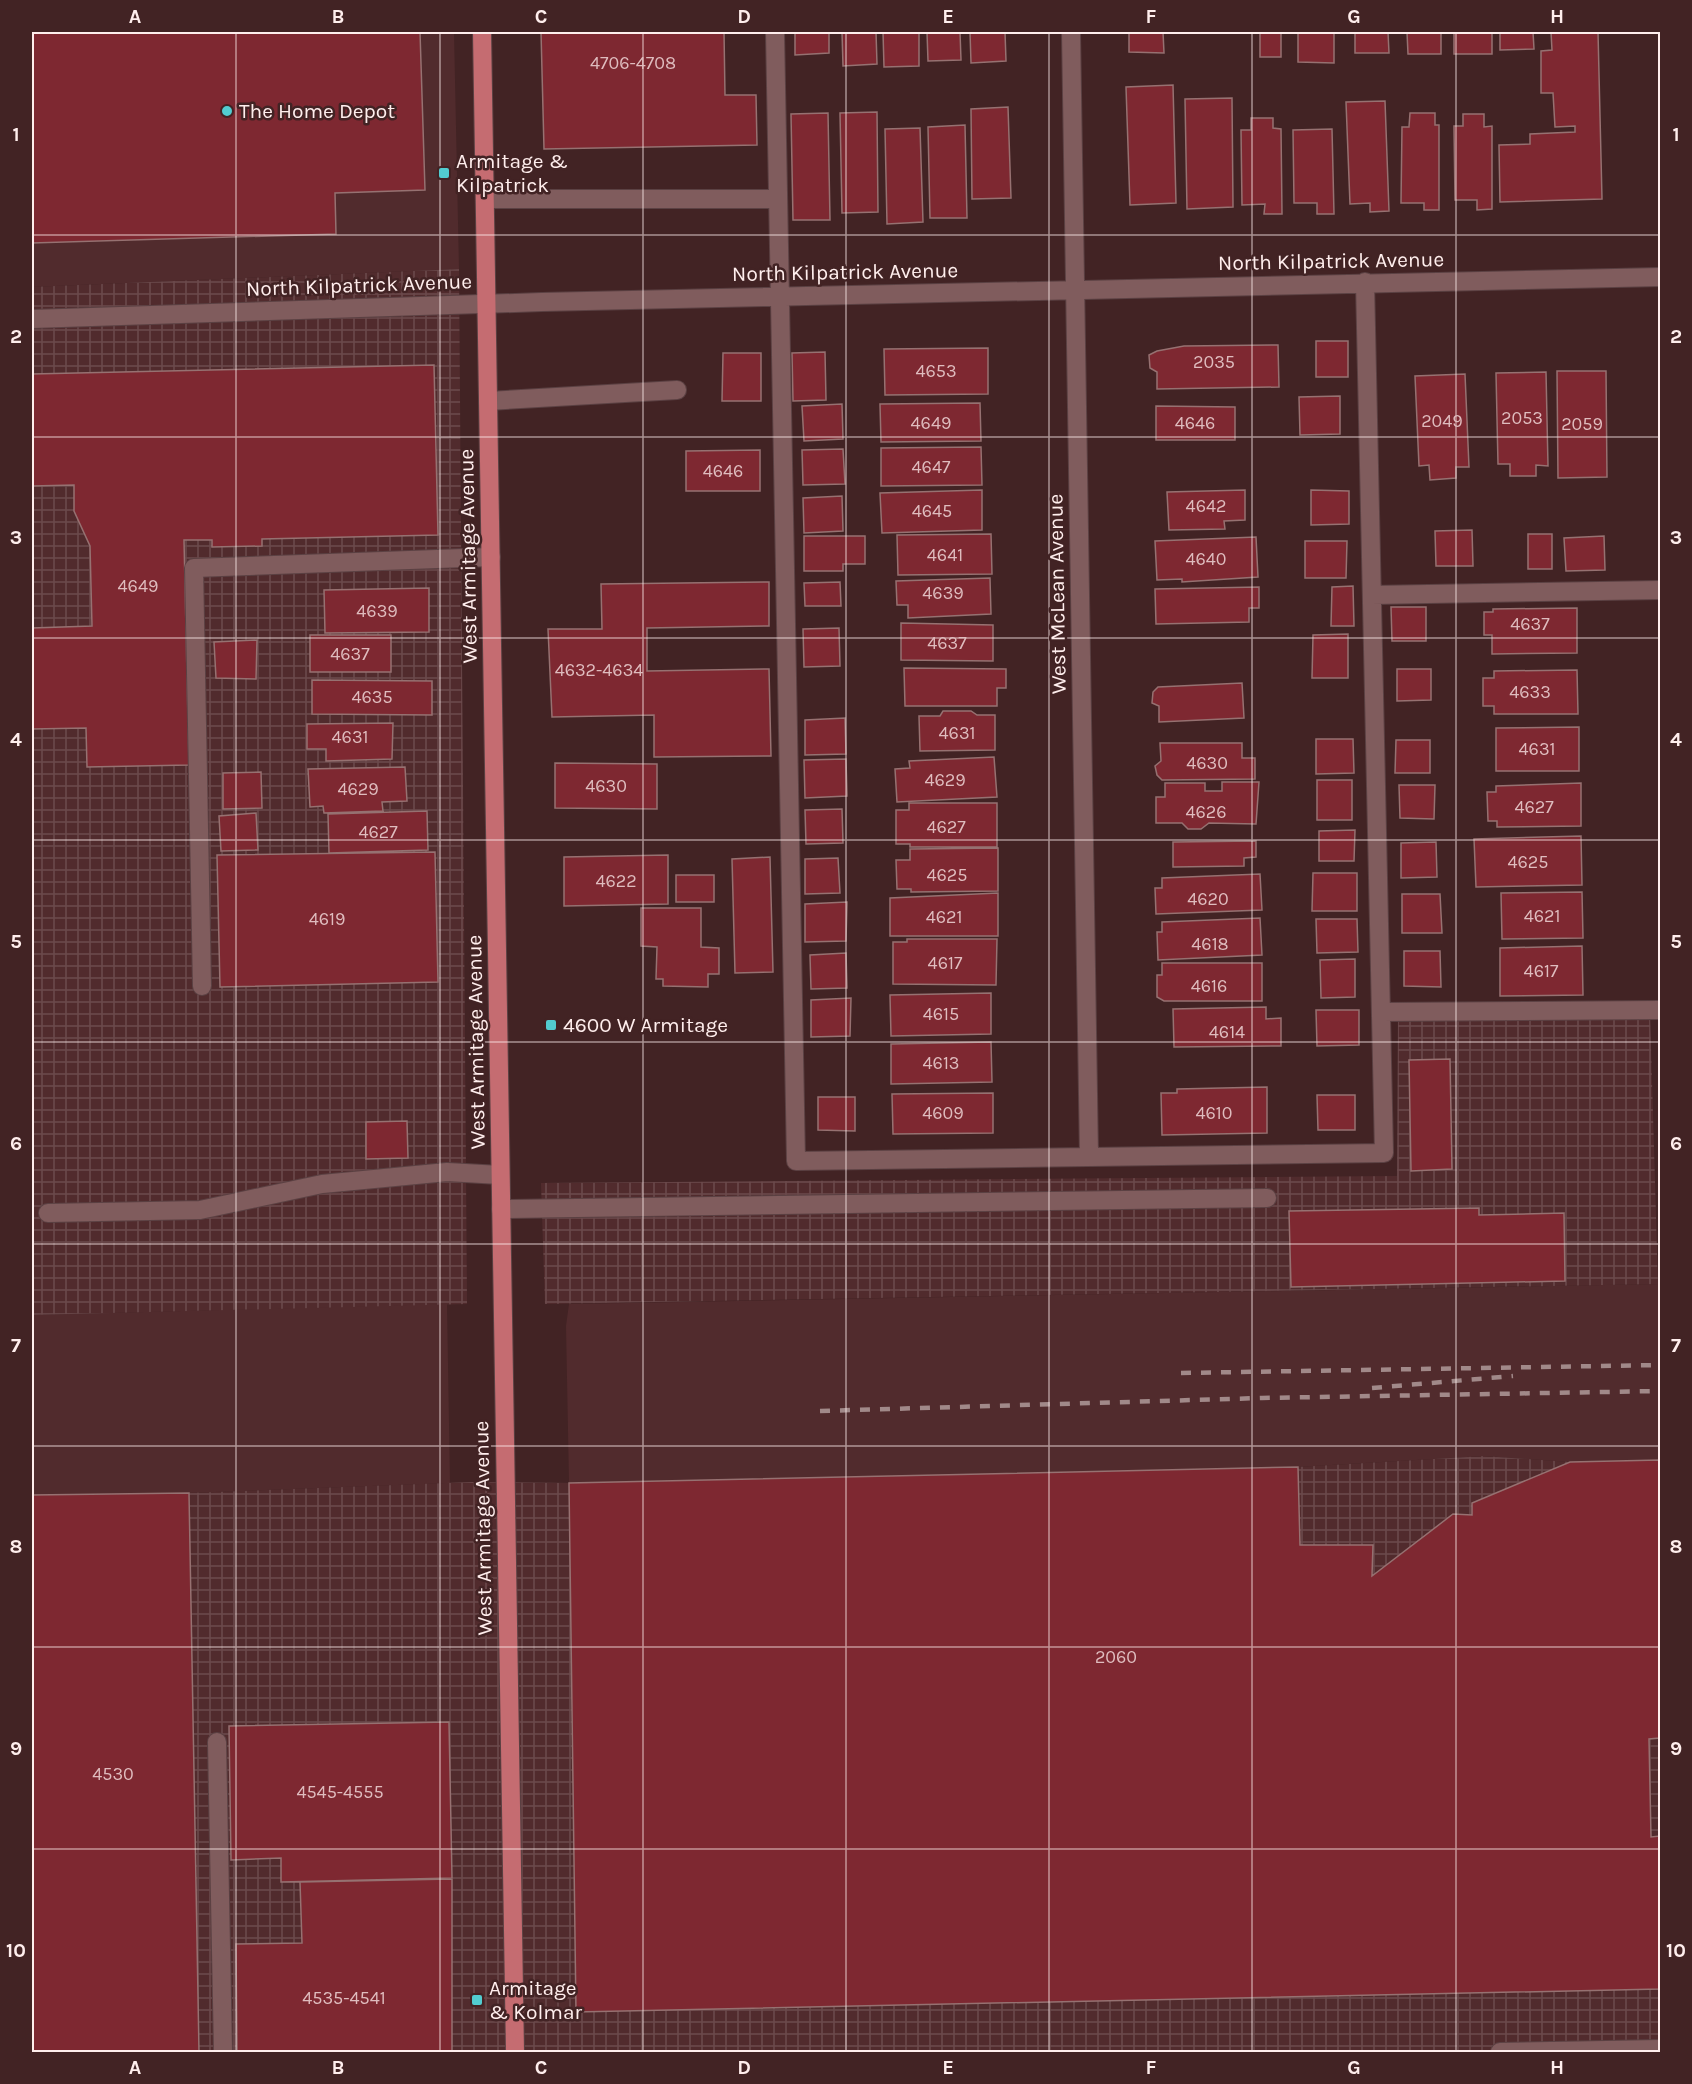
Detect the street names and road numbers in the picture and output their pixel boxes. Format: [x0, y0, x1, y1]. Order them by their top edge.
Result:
street label: North Kilpatrick Avenue [1218, 247, 1444, 275]
street label: North Kilpatrick Avenue [732, 258, 958, 286]
street label: North Kilpatrick Avenue [246, 269, 472, 301]
street label: West Armitage Avenue [454, 449, 482, 663]
street label: West McLean Avenue [1043, 494, 1071, 694]
street label: West Armitage Avenue [462, 935, 490, 1149]
street label: West Armitage Avenue [469, 1421, 497, 1635]

